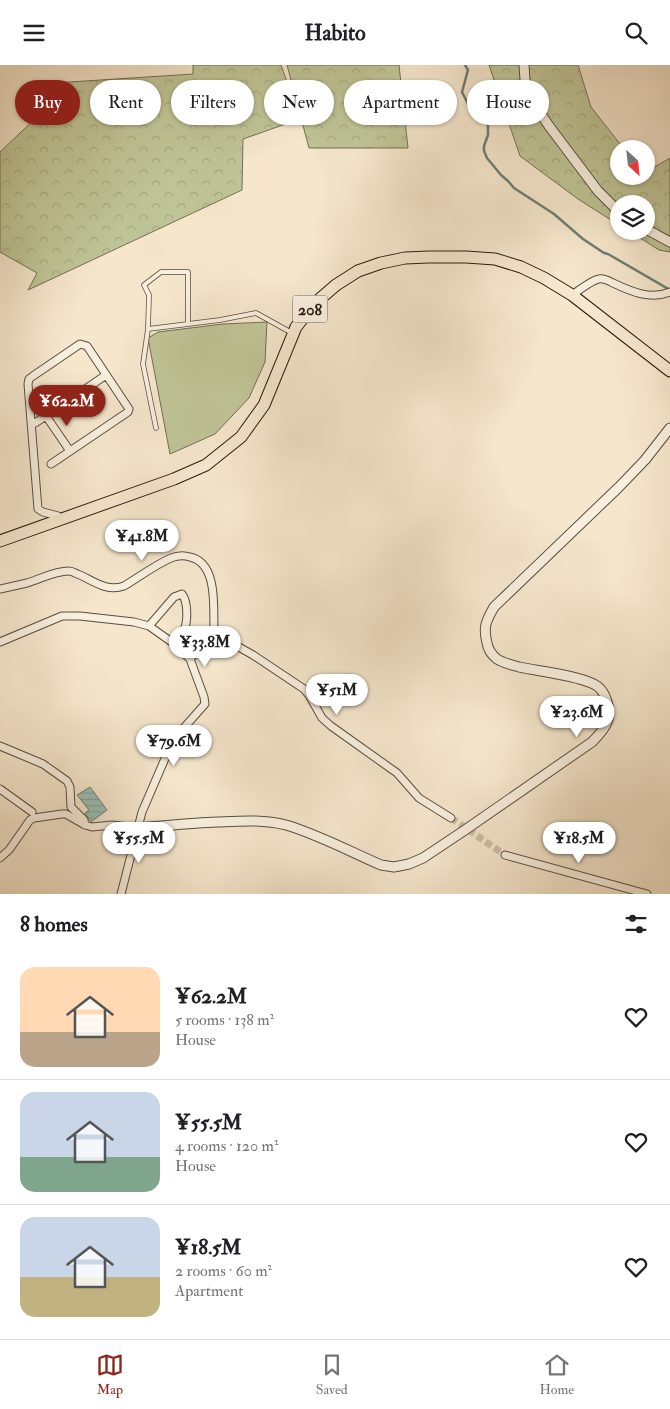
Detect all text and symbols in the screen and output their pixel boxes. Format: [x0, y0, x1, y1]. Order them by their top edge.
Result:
icon: menu [20, 19, 48, 47]
text: Habito [304, 19, 366, 47]
icon: search [622, 19, 650, 47]
chip: Buy [15, 80, 80, 125]
chip: Rent [90, 80, 161, 125]
chip: Filters [171, 80, 254, 125]
chip: New [264, 80, 334, 125]
chip: Apartment [344, 80, 457, 125]
chip: House [467, 80, 549, 125]
north arrow [610, 140, 655, 185]
map controls [610, 140, 655, 240]
button: layers [610, 195, 655, 240]
road number: 208 [292, 295, 328, 323]
pin: ¥62.2M [26, 385, 108, 427]
text: ¥62.2M [40, 391, 94, 411]
pin: ¥41.8M [101, 519, 183, 562]
text: ¥41.8M [116, 526, 168, 546]
pin: ¥33.8M [164, 625, 246, 668]
text: ¥33.8M [180, 632, 230, 652]
pin: ¥51M [307, 673, 367, 716]
text: ¥51M [317, 680, 357, 700]
pin: ¥23.6M [536, 695, 618, 738]
text: ¥23.6M [551, 702, 603, 722]
pin: ¥79.6M [133, 725, 215, 767]
text: ¥79.6M [147, 731, 201, 751]
pin: ¥55.5M [98, 821, 180, 864]
pin: ¥18.5M [538, 821, 620, 864]
text: ¥55.5M [113, 828, 165, 848]
text: ¥18.5M [554, 828, 604, 848]
icon: filters [622, 910, 650, 938]
text: 8 homes [20, 911, 88, 938]
text: ¥62.2M [175, 983, 247, 1010]
icon: home [60, 987, 120, 1047]
icon: heart [622, 1003, 650, 1031]
text: 5 rooms · 138 m² [175, 1010, 274, 1030]
text: House [175, 1030, 216, 1050]
text: ¥55.5M [175, 1109, 242, 1136]
icon: home [60, 1112, 120, 1172]
icon: heart [622, 1128, 650, 1156]
text: 4 rooms · 120 m² [175, 1136, 278, 1156]
text: House [175, 1156, 216, 1176]
text: ¥18.5M [175, 1234, 241, 1261]
icon: home [60, 1237, 120, 1297]
icon: heart [622, 1253, 650, 1281]
text: 2 rooms · 60 m² [175, 1261, 272, 1281]
text: Apartment [175, 1281, 243, 1301]
tab: Map [96, 1351, 124, 1398]
tab: Saved [316, 1351, 348, 1398]
tab: Home [539, 1351, 574, 1398]

